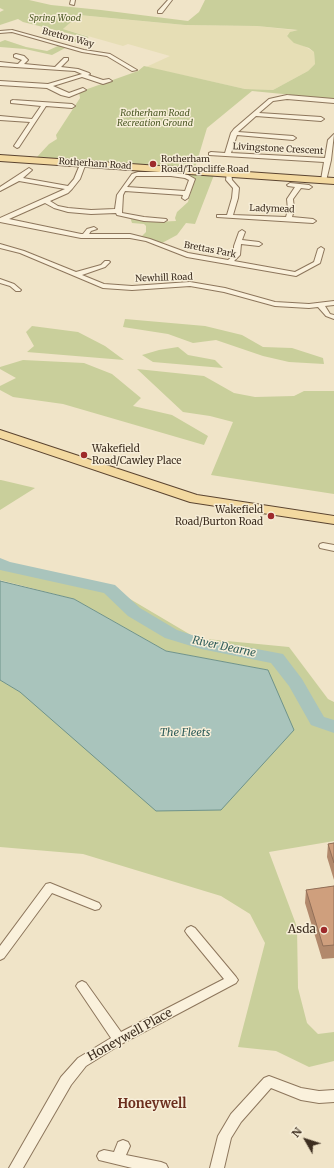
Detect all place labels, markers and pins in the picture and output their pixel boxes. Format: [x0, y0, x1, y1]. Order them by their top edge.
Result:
place label: Rotherham Road/Topcliffe Road [161, 154, 249, 175]
marker: Rotherham Road/Topcliffe Road [148, 159, 158, 169]
place label: Wakefield Road/Cawley Place [92, 443, 181, 466]
marker: Wakefield Road/Cawley Place [79, 450, 89, 460]
place label: Wakefield Road/Burton Road [175, 504, 263, 528]
marker: Wakefield Road/Burton Road [266, 511, 276, 521]
place label: Asda [288, 923, 316, 937]
marker: Asda [319, 925, 329, 935]

